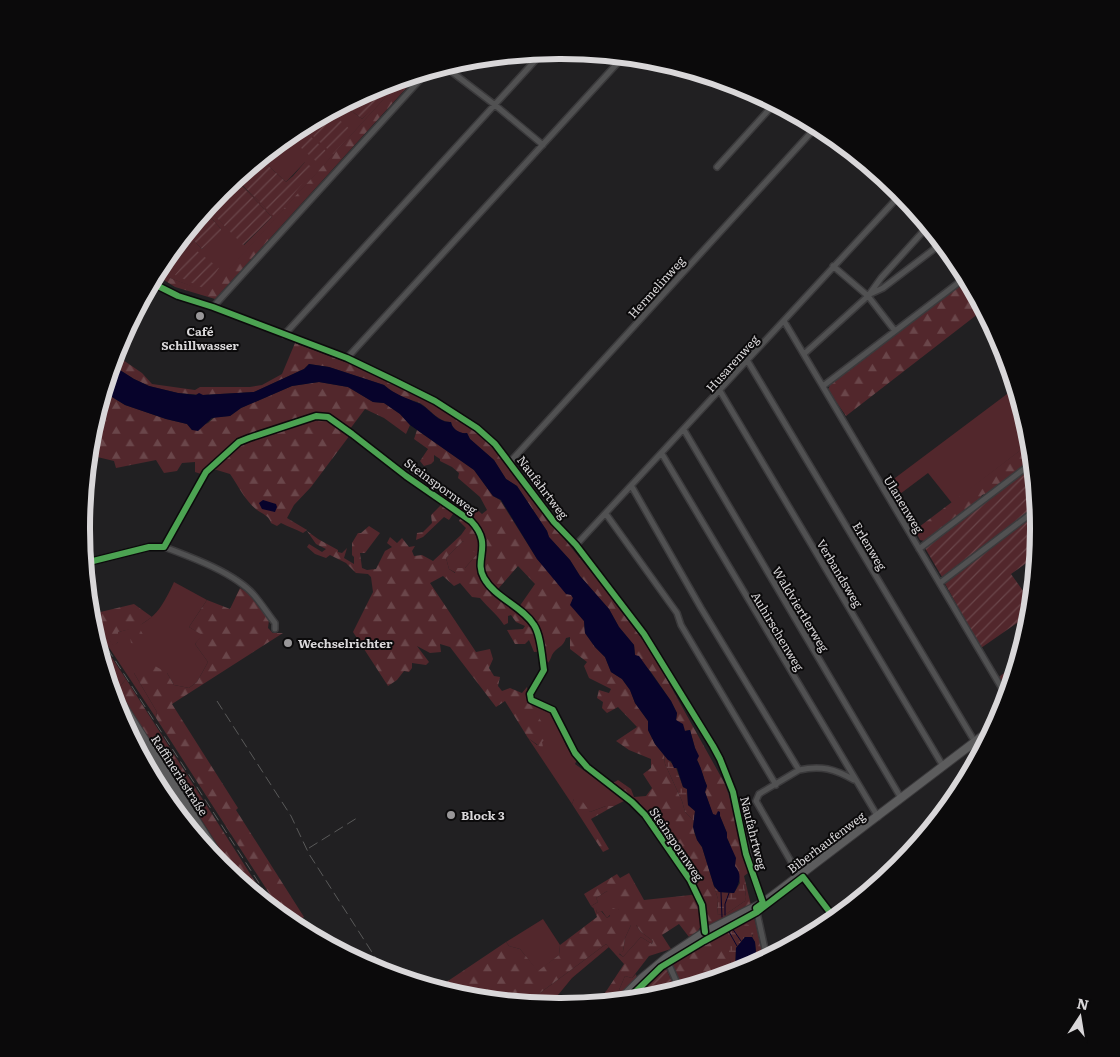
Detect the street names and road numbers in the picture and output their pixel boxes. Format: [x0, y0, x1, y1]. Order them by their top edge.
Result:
street label: Hermelinweg [623, 252, 689, 322]
street label: Husarenweg [701, 330, 763, 396]
street label: Naufahrtweg [513, 451, 573, 523]
street label: Steinspornweg [401, 453, 481, 519]
street label: Ulanenweg [880, 472, 929, 537]
street label: Erlenweg [848, 518, 892, 574]
street label: Verbandsweg [813, 536, 868, 611]
street label: Waldviertlerweg [768, 563, 834, 655]
street label: Auhirschenweg [747, 588, 809, 674]
street label: Raffineriestraße [147, 731, 213, 819]
street label: Naufahrtweg [736, 794, 772, 872]
street label: Steinspornweg [646, 803, 709, 885]
street label: Biberhaufenweg [783, 807, 869, 877]

